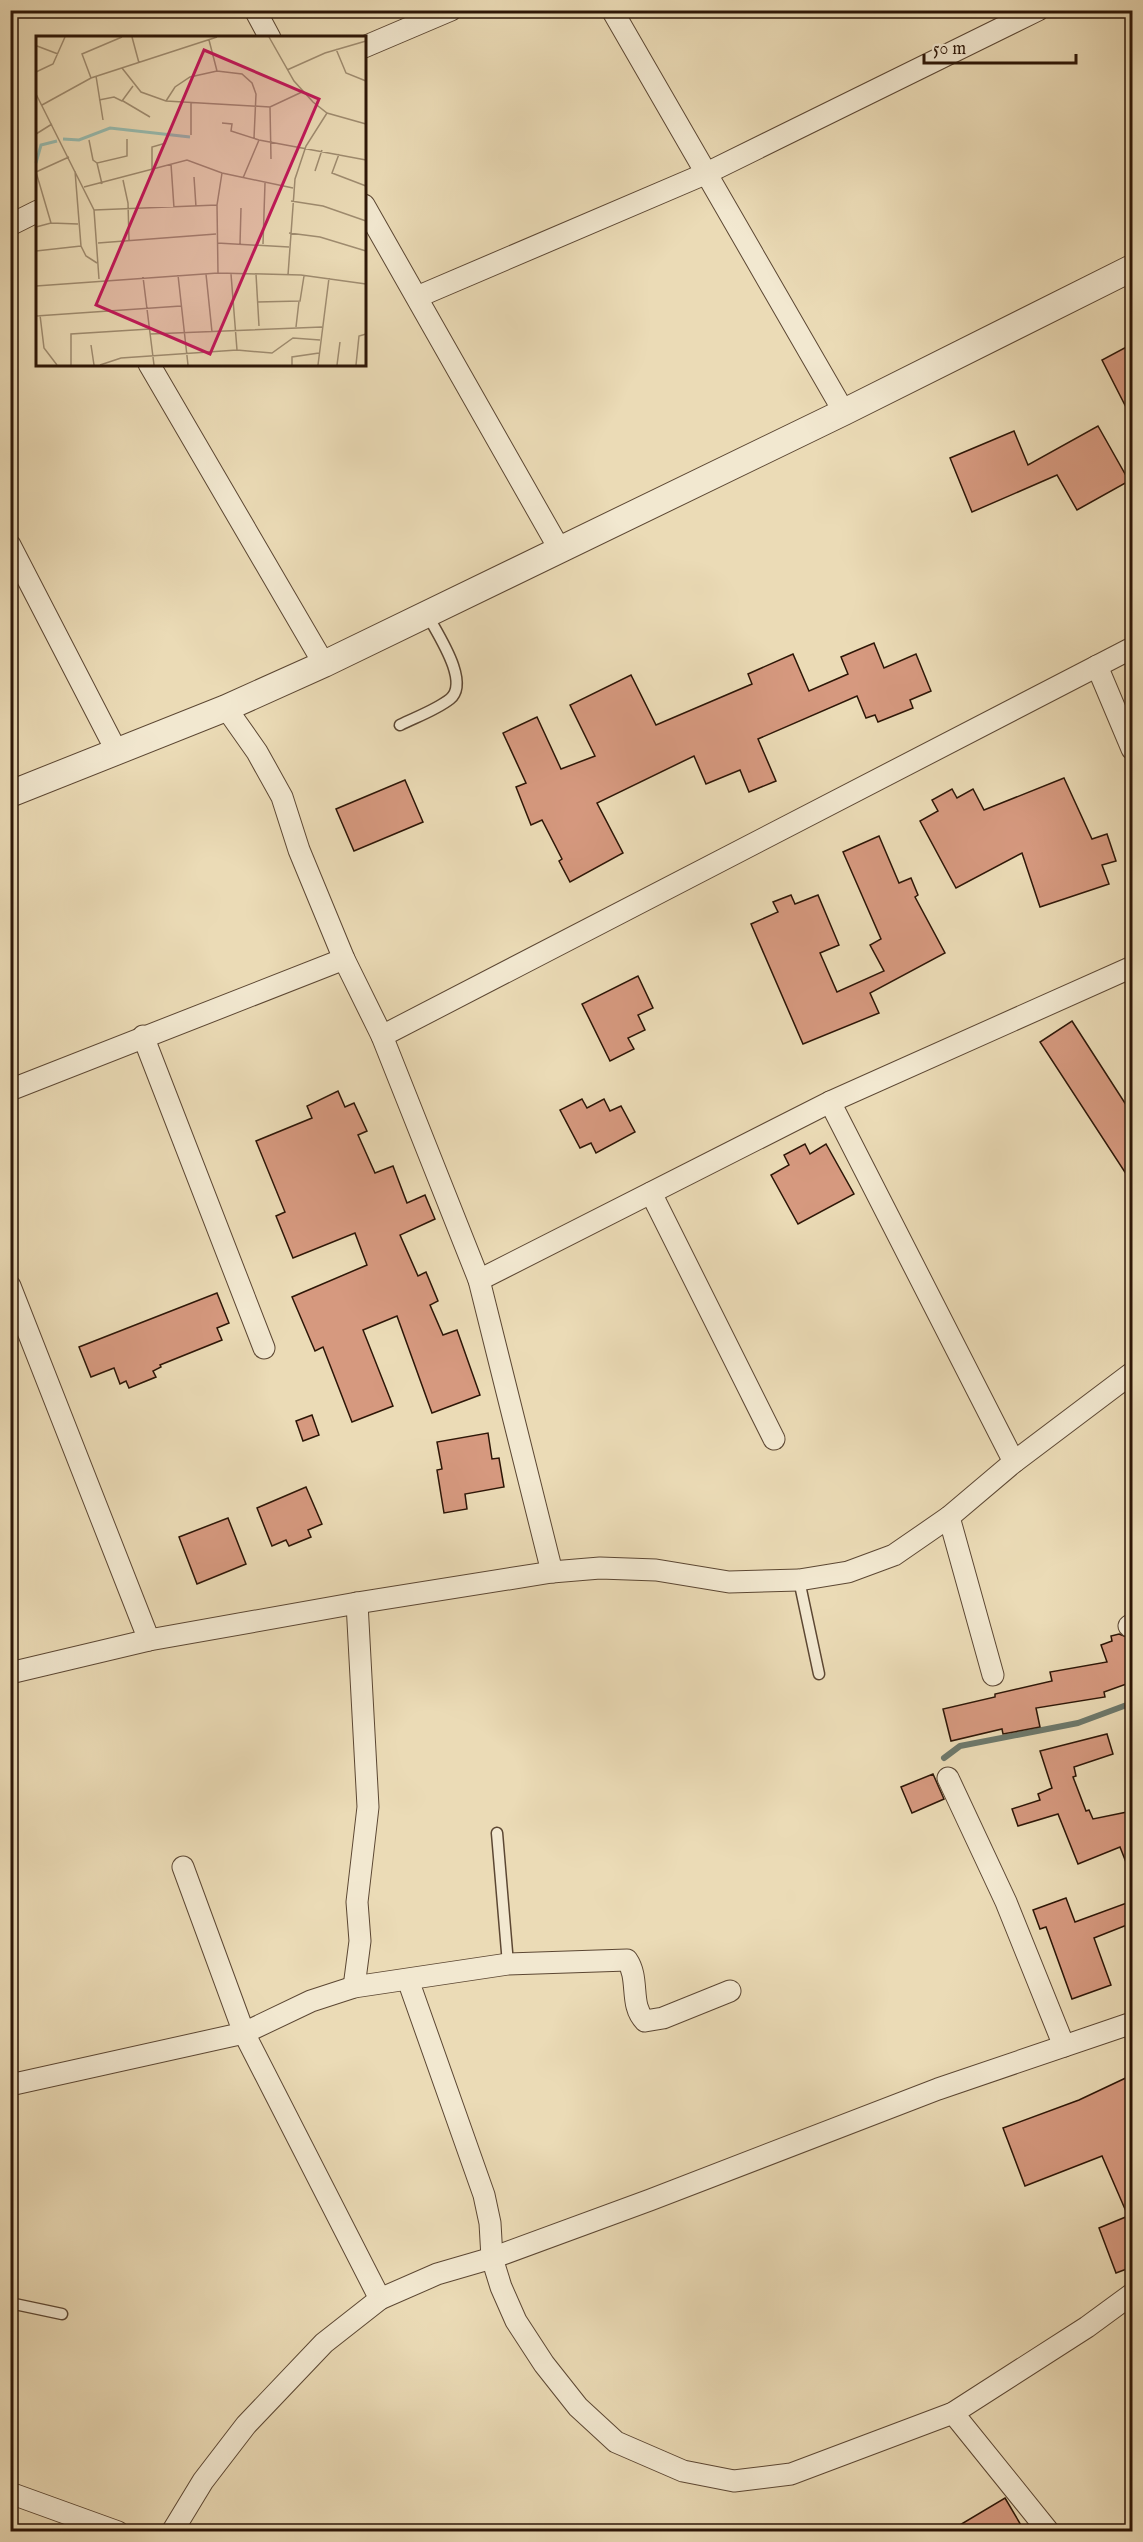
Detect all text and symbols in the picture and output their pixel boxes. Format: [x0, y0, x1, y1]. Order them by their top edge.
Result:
scale bar [924, 27, 1076, 65]
inset map [36, 36, 366, 366]
text: 50 m [933, 38, 966, 61]

